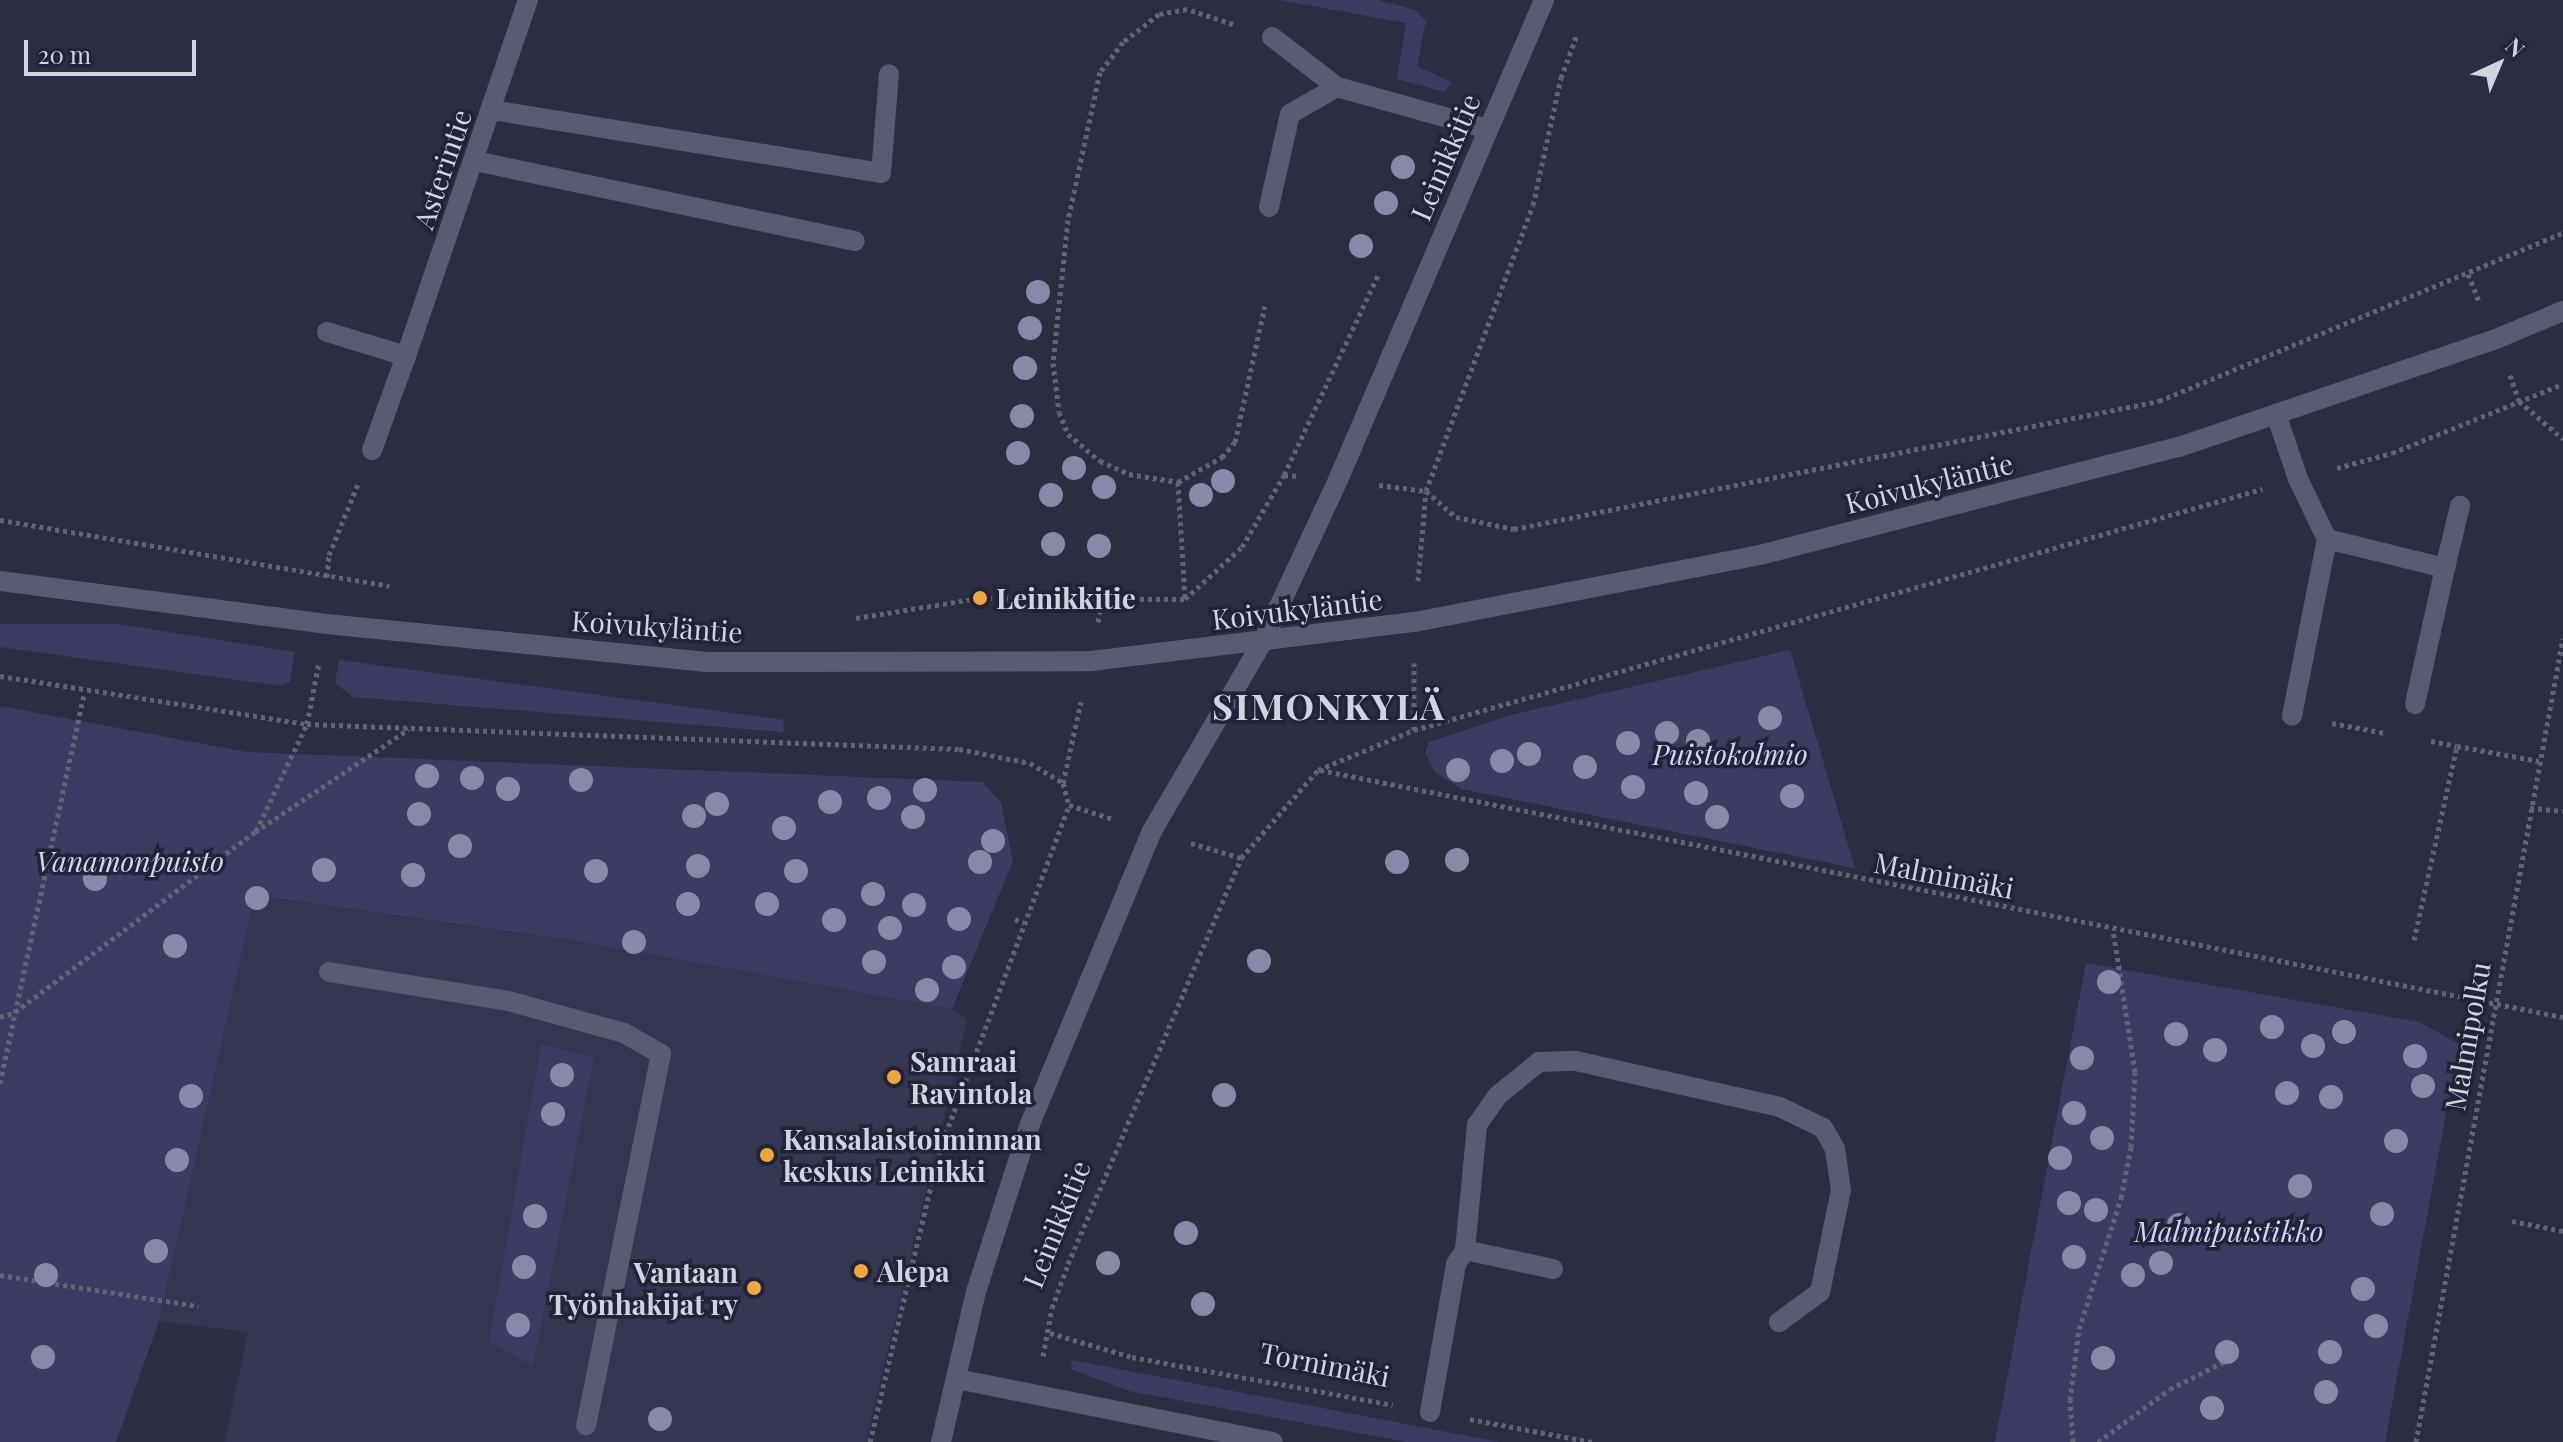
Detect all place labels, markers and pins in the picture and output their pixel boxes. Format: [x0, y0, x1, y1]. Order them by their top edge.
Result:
place label: Leinikkitie [996, 581, 1136, 615]
marker: Leinikkitie [971, 589, 989, 607]
place label: Samraai Ravintola [910, 1044, 1032, 1110]
marker: Samraai Ravintola [885, 1068, 903, 1086]
place label: Kansalaistoiminnan keskus Leinikki [783, 1122, 1042, 1188]
marker: Kansalaistoiminnan keskus Leinikki [758, 1146, 776, 1164]
place label: Alepa [877, 1254, 950, 1288]
place label: Vantaan Työnhakijat ry [549, 1255, 738, 1321]
marker: Alepa [852, 1262, 870, 1280]
marker: Vantaan Työnhakijat ry [745, 1279, 763, 1297]

